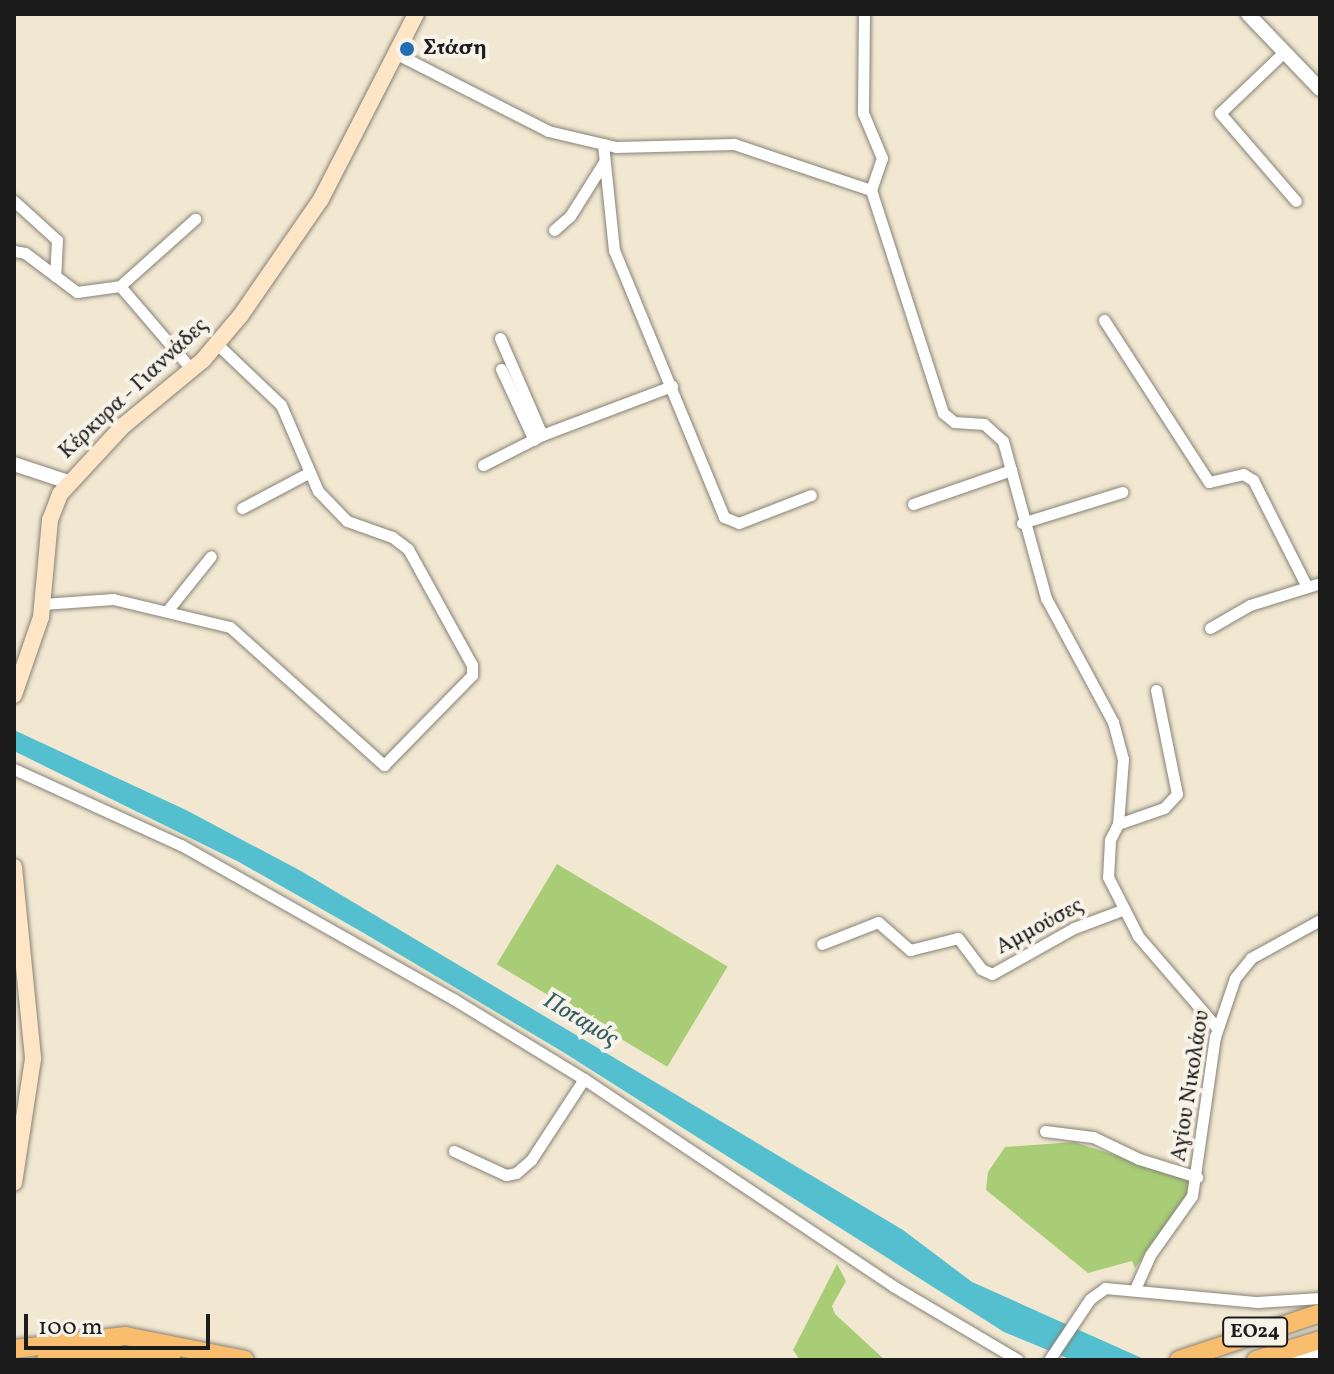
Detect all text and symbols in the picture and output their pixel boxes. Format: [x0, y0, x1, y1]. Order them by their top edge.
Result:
place label: Στάση [423, 36, 487, 62]
marker: Στάση [398, 40, 416, 58]
street label: Κέρκυρα - Γιαννάδες [53, 313, 215, 465]
street label: Αμμούσες [992, 893, 1088, 961]
water label: Ποταμός [537, 987, 623, 1055]
street label: Αγίου Νικολάου [1166, 1008, 1216, 1164]
scale bar [28, 1298, 214, 1348]
text: 100 m [38, 1311, 103, 1345]
road number: ΕΟ24 [1221, 1316, 1289, 1348]

